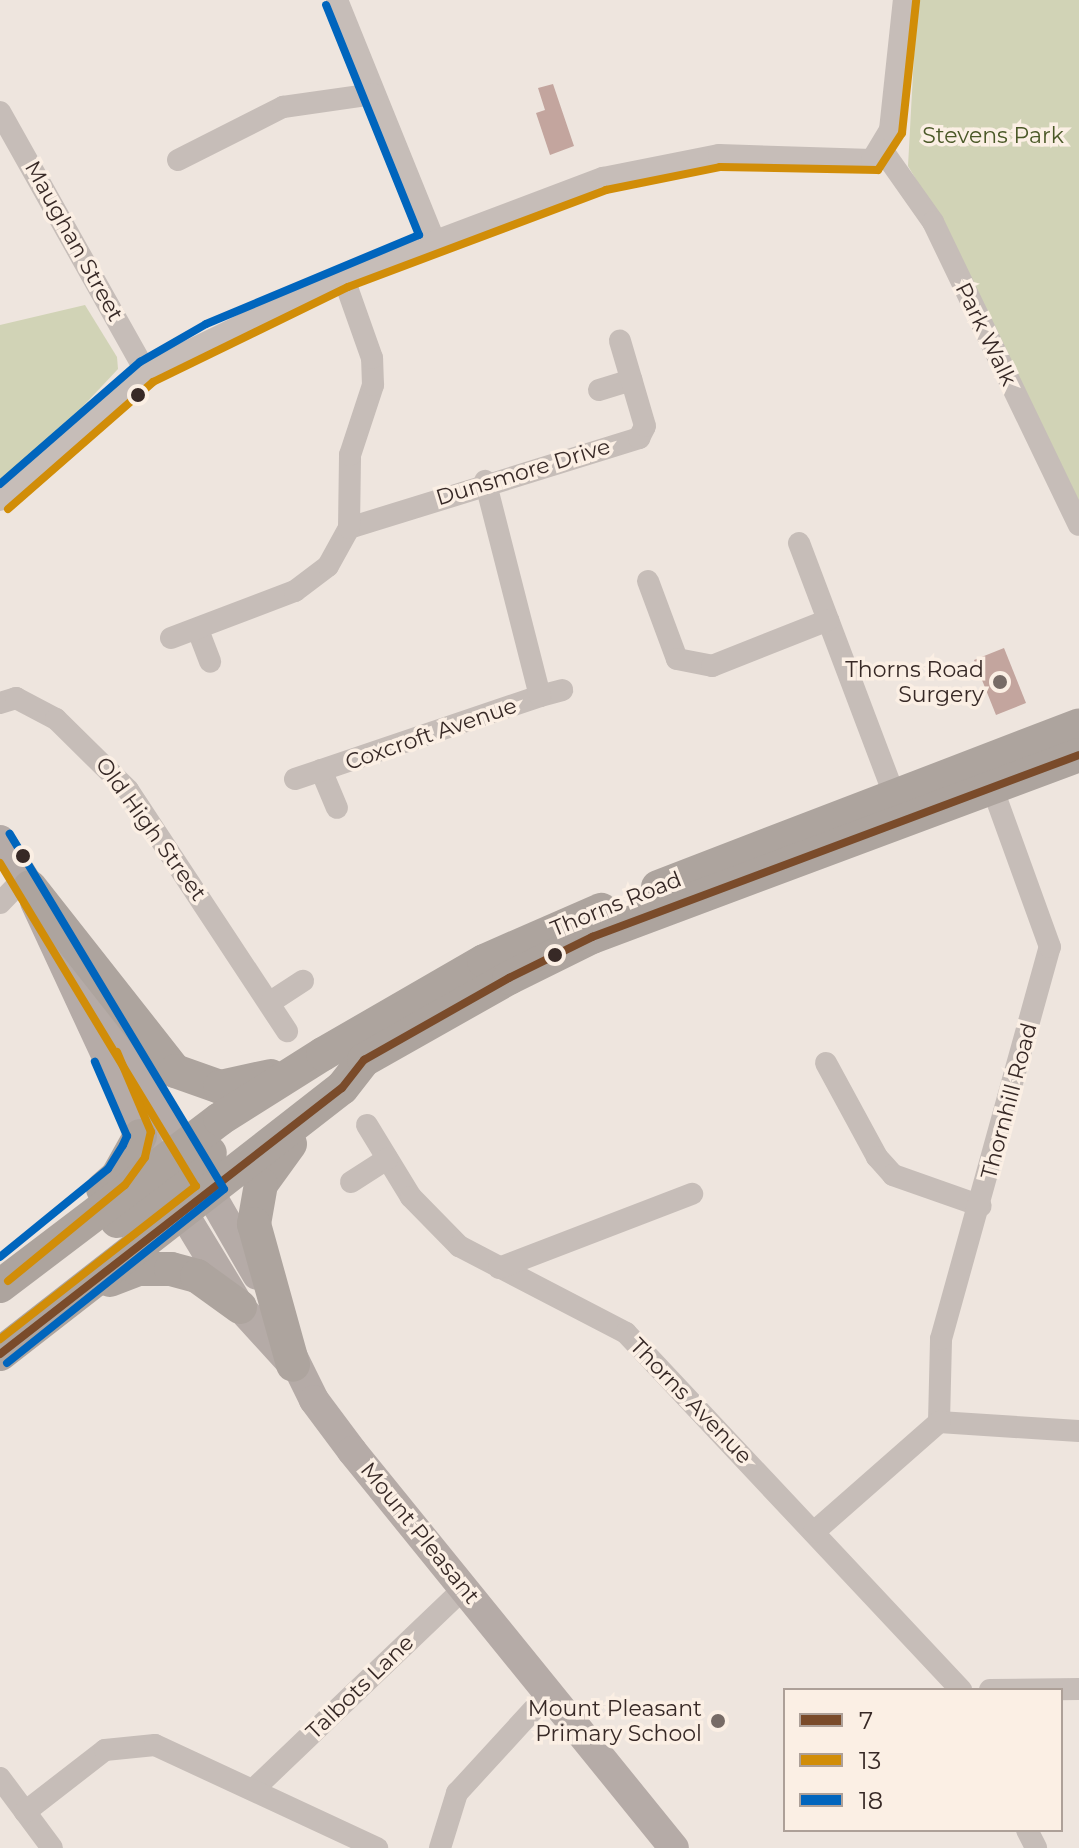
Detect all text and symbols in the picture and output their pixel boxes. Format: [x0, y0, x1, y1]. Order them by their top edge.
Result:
park label: Stevens Park [922, 123, 1064, 149]
street label: Maughan Street [19, 156, 129, 326]
street label: Park Walk [950, 278, 1022, 390]
unlabelled marker [130, 387, 146, 403]
street label: Dunsmore Drive [433, 433, 613, 511]
place label: Thorns Road Surgery [845, 656, 984, 708]
marker: Thorns Road Surgery [991, 673, 1009, 691]
street label: Coxcroft Avenue [342, 692, 520, 776]
street label: Old High Street [90, 752, 212, 906]
unlabelled marker [15, 848, 31, 864]
street label: Thorns Road [547, 866, 685, 942]
unlabelled marker [547, 947, 563, 963]
street label: Thornhill Road [975, 1020, 1043, 1182]
street label: Thorns Avenue [624, 1333, 758, 1469]
street label: Mount Pleasant [355, 1457, 485, 1609]
street label: Talbots Lane [301, 1629, 419, 1745]
legend [783, 1688, 1063, 1832]
place label: Mount Pleasant Primary School [528, 1695, 702, 1746]
text: 7 [859, 1706, 873, 1735]
marker: Mount Pleasant Primary School [709, 1712, 727, 1730]
text: 13 [859, 1746, 881, 1775]
text: 18 [859, 1786, 883, 1815]

